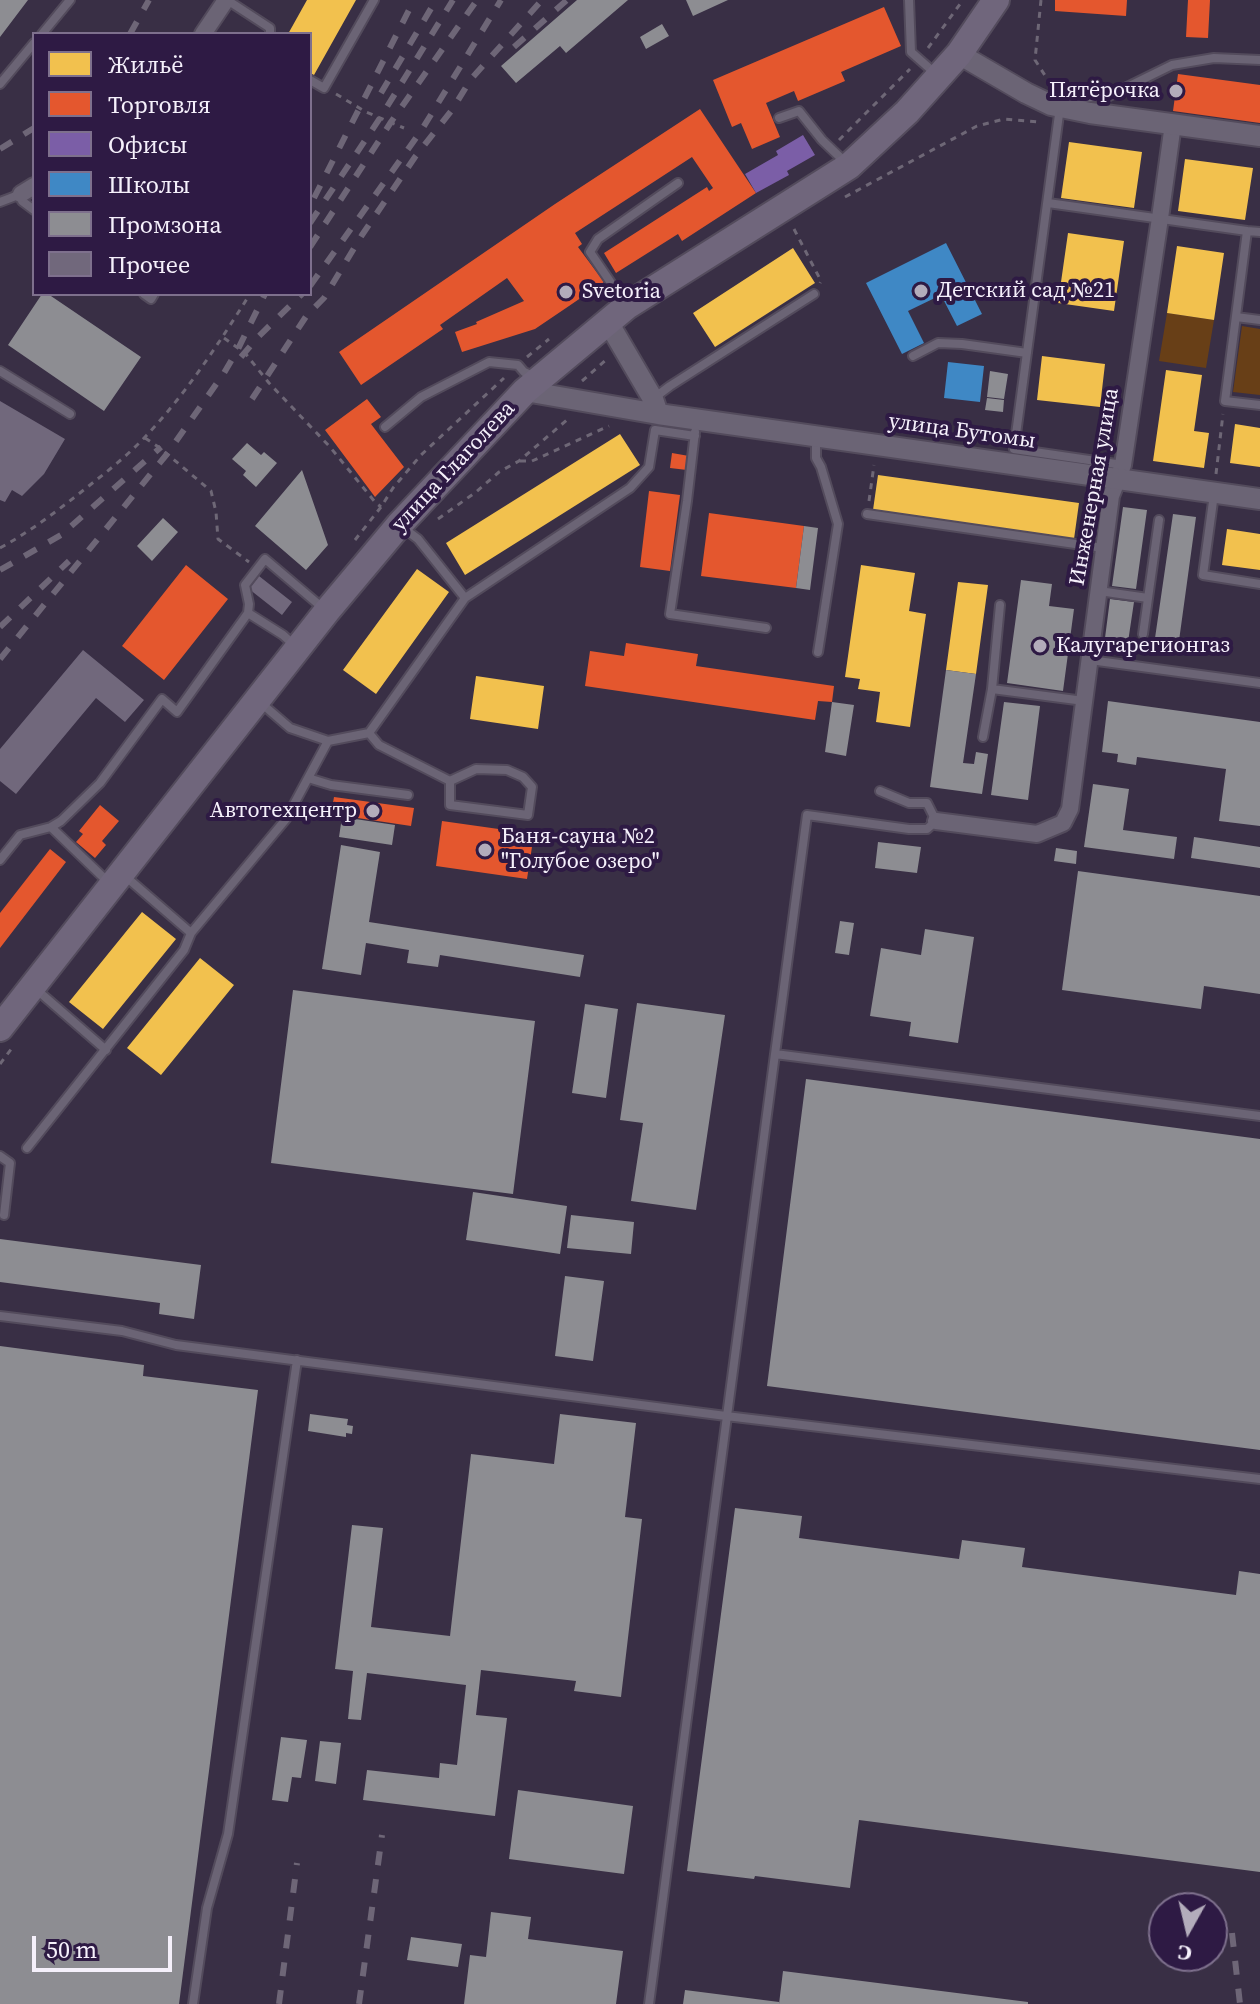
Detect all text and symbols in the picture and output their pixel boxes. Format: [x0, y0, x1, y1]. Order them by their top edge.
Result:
legend [32, 32, 312, 296]
text: Жильё [108, 48, 183, 81]
place label: Пятёрочка [1049, 78, 1160, 104]
marker: Пятёрочка [1167, 82, 1185, 100]
text: Торговля [108, 88, 211, 121]
text: Офисы [108, 128, 188, 161]
text: Школы [108, 168, 190, 201]
text: Промзона [108, 208, 222, 241]
text: Прочее [108, 248, 190, 281]
place label: Детский сад №21 [937, 278, 1115, 304]
place label: Svetoria [582, 279, 661, 305]
marker: Детский сад №21 [912, 282, 930, 300]
marker: Svetoria [557, 283, 575, 301]
street label: Инженерная улица [1065, 386, 1125, 588]
street label: улица Глаголева [387, 396, 521, 538]
street label: улица Бутомы [887, 409, 1037, 455]
place label: Калугарегионгаз [1056, 633, 1230, 659]
marker: Калугарегионгаз [1031, 637, 1049, 655]
place label: Автотехцентр [210, 798, 357, 824]
marker: Автотехцентр [364, 802, 382, 820]
place label: Баня-сауна №2 "Голубое озеро" [501, 824, 660, 876]
marker: Баня-сауна №2 "Голубое озеро" [476, 841, 494, 859]
north arrow [1148, 1892, 1228, 1972]
scale bar [36, 1920, 176, 1970]
text: 50 m [46, 1933, 97, 1966]
text: С [1176, 1938, 1194, 1970]

